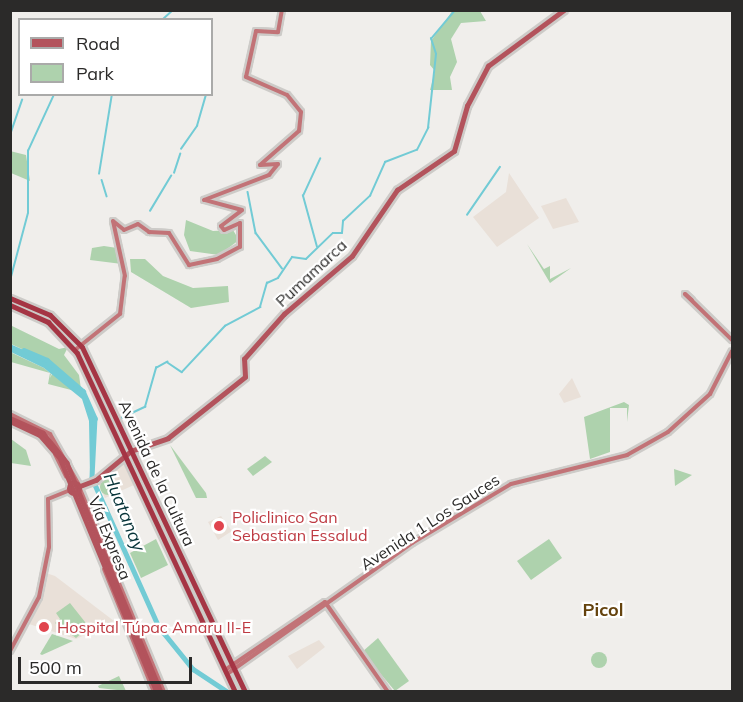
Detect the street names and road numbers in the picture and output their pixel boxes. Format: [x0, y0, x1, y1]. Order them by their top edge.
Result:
street label: Pumamarca [272, 235, 350, 311]
street label: Avenida de la Cultura [115, 397, 199, 549]
street label: Avenida 1 Los Sauces [357, 470, 503, 574]
street label: Vía Expresa [85, 493, 135, 583]

